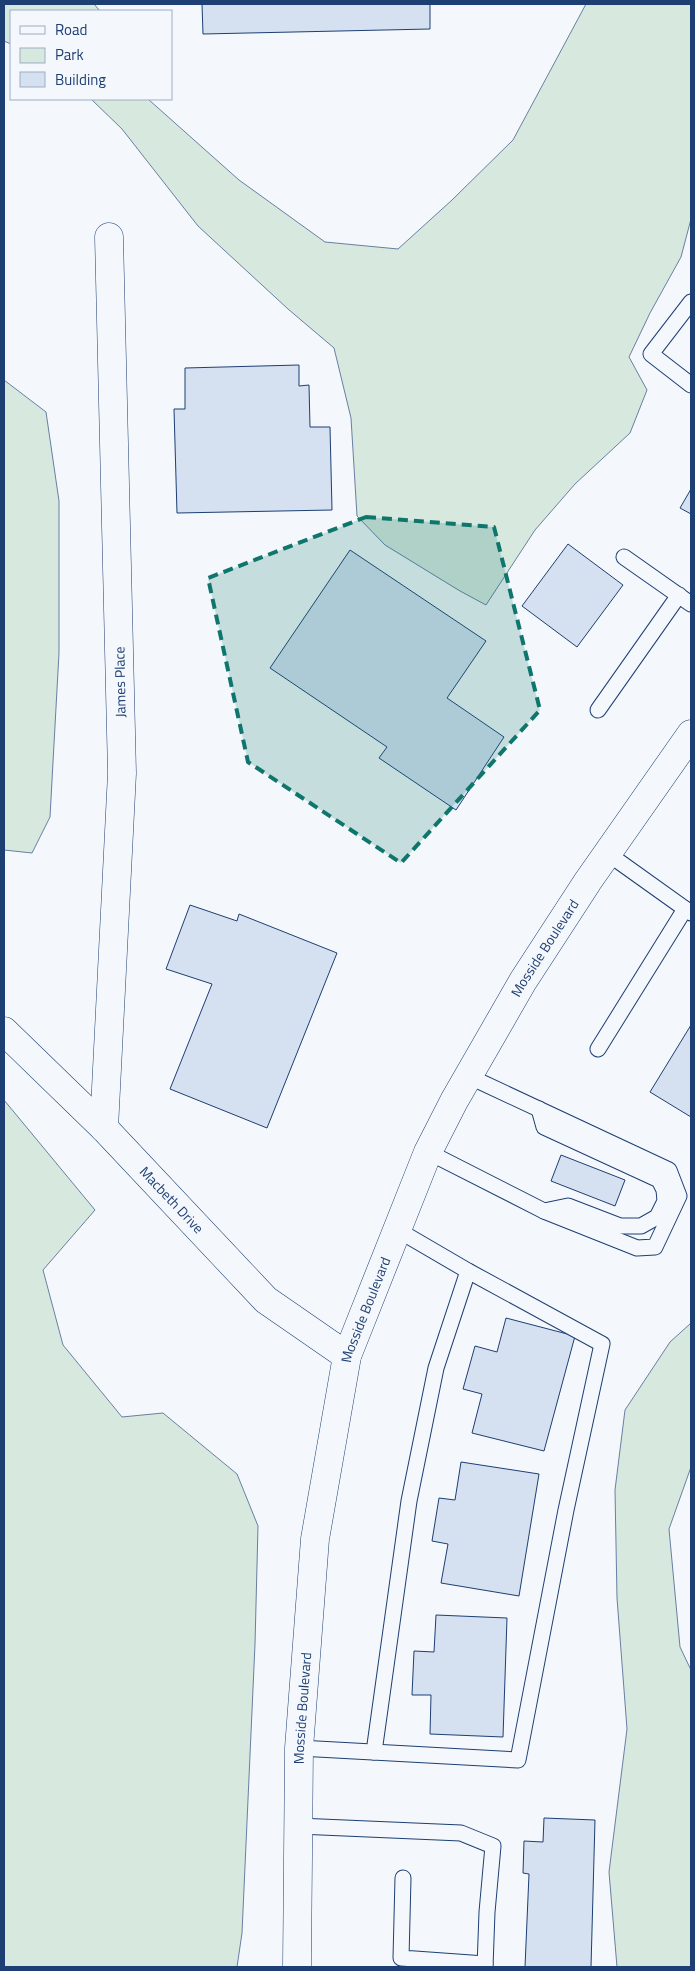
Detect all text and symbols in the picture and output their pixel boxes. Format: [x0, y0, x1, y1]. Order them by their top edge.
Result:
legend [10, 10, 172, 100]
text: Road [55, 18, 87, 41]
text: Park [55, 43, 84, 66]
text: Building [55, 68, 106, 91]
street label: James Place [108, 646, 131, 718]
street label: Mosside Boulevard [505, 895, 583, 1000]
street label: Macbeth Drive [135, 1161, 209, 1238]
street label: Mosside Boulevard [335, 1254, 395, 1364]
street label: Mosside Boulevard [288, 1651, 316, 1764]

